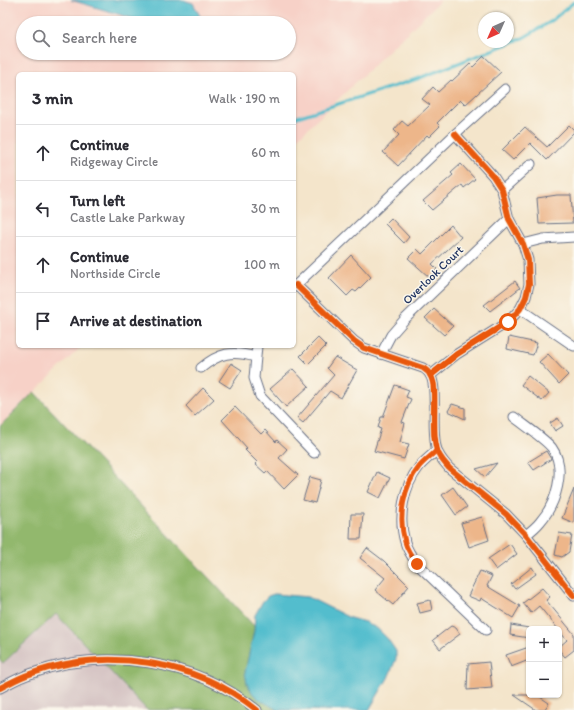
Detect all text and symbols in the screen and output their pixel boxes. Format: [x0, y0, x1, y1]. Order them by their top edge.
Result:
north arrow [478, 12, 514, 48]
search box [16, 16, 296, 60]
icon: search [30, 27, 52, 49]
text: Search here [62, 29, 137, 47]
text: 3 min [32, 88, 73, 108]
text: Walk · 190 m [209, 91, 280, 106]
text: Continue [70, 136, 129, 154]
icon: ahead [32, 142, 54, 164]
text: 60 m [251, 145, 280, 160]
text: Ridgeway Circle [70, 154, 158, 169]
text: Turn left [70, 192, 125, 210]
icon: left [32, 198, 54, 220]
text: 30 m [251, 201, 280, 216]
text: Castle Lake Parkway [70, 210, 185, 225]
street label: Overlook Court [400, 242, 466, 307]
text: Continue [70, 248, 129, 266]
icon: ahead [32, 254, 54, 276]
text: 100 m [244, 257, 280, 272]
text: Northside Circle [70, 266, 160, 281]
icon: arrive [32, 310, 54, 332]
text: Arrive at destination [70, 312, 202, 330]
route start [499, 313, 517, 331]
route end [408, 555, 426, 573]
map controls [526, 626, 562, 698]
button: + [526, 626, 562, 662]
button: − [526, 662, 562, 698]

